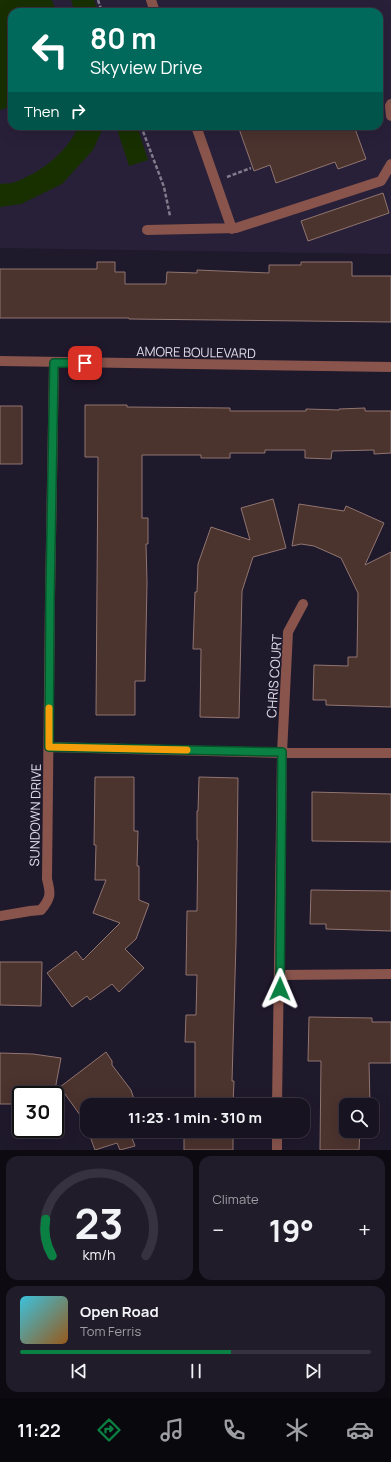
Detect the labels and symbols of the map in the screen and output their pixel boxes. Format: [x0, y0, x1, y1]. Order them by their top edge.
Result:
street label: AMORE BOULEVARD [136, 342, 256, 362]
pin [68, 346, 102, 380]
street label: CHRIS COURT [262, 633, 286, 718]
street label: SUNDOWN DRIVE [25, 764, 45, 866]
position arrow [259, 968, 301, 1010]
speed limit sign: 30 [12, 1086, 64, 1138]

